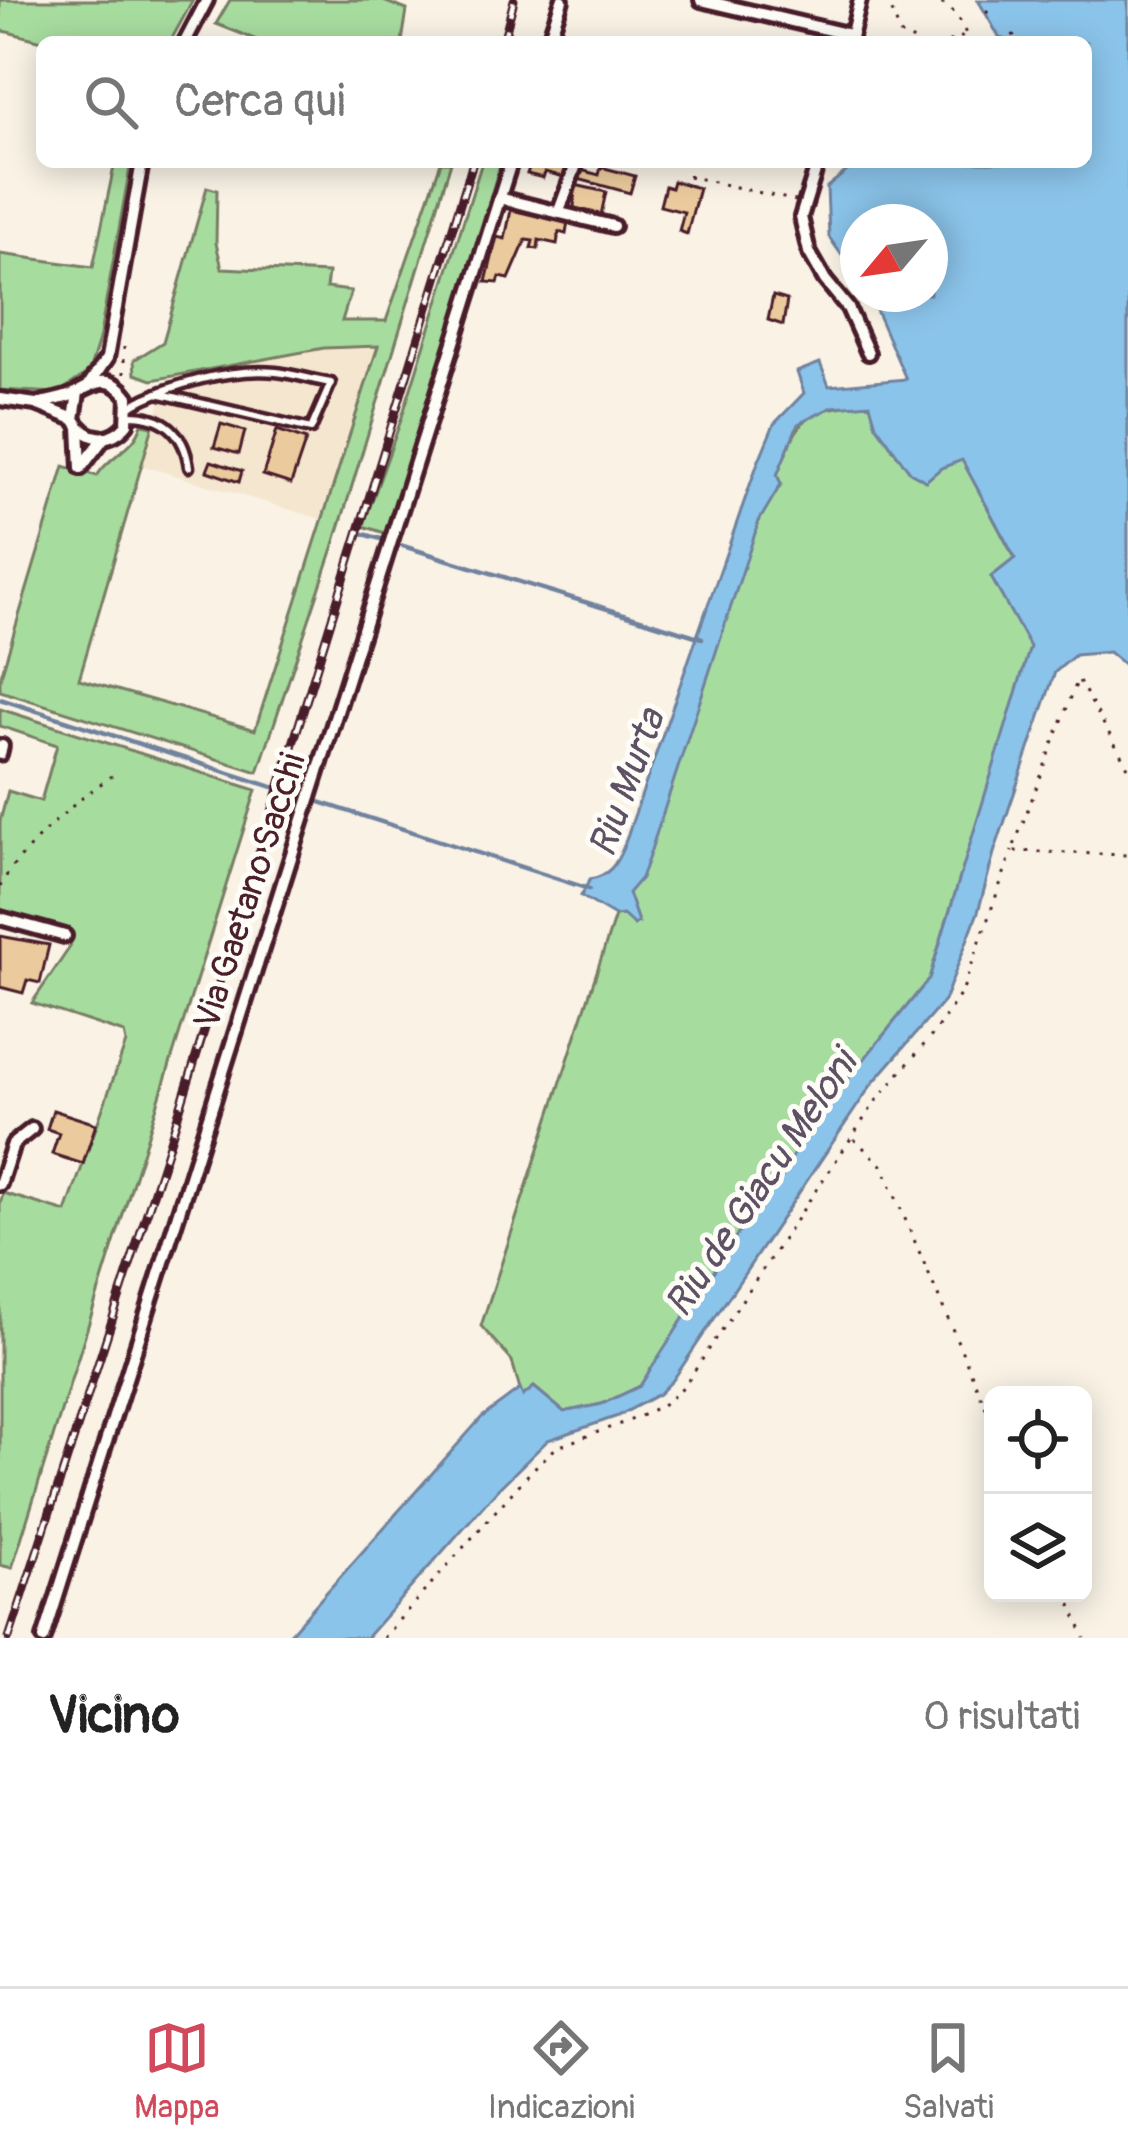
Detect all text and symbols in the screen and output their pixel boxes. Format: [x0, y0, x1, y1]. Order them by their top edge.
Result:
search box [36, 36, 1092, 168]
icon: search [78, 69, 144, 135]
text: Cerca qui [174, 74, 345, 130]
north arrow [840, 204, 948, 312]
water label: Riu Murta [578, 701, 677, 863]
street label: Via Gaetano Sacchi [184, 747, 316, 1035]
water label: Riu de Giacu Meloni [654, 1037, 871, 1326]
map controls [984, 1386, 1092, 1602]
button: locate [984, 1386, 1092, 1494]
button: layers [984, 1494, 1092, 1602]
text: Vicino [48, 1684, 179, 1748]
text: 0 risultati [923, 1692, 1080, 1741]
tab: Mappa [134, 2015, 220, 2128]
tab: Indicazioni [488, 2015, 635, 2128]
tab: Salvati [903, 2015, 994, 2128]

